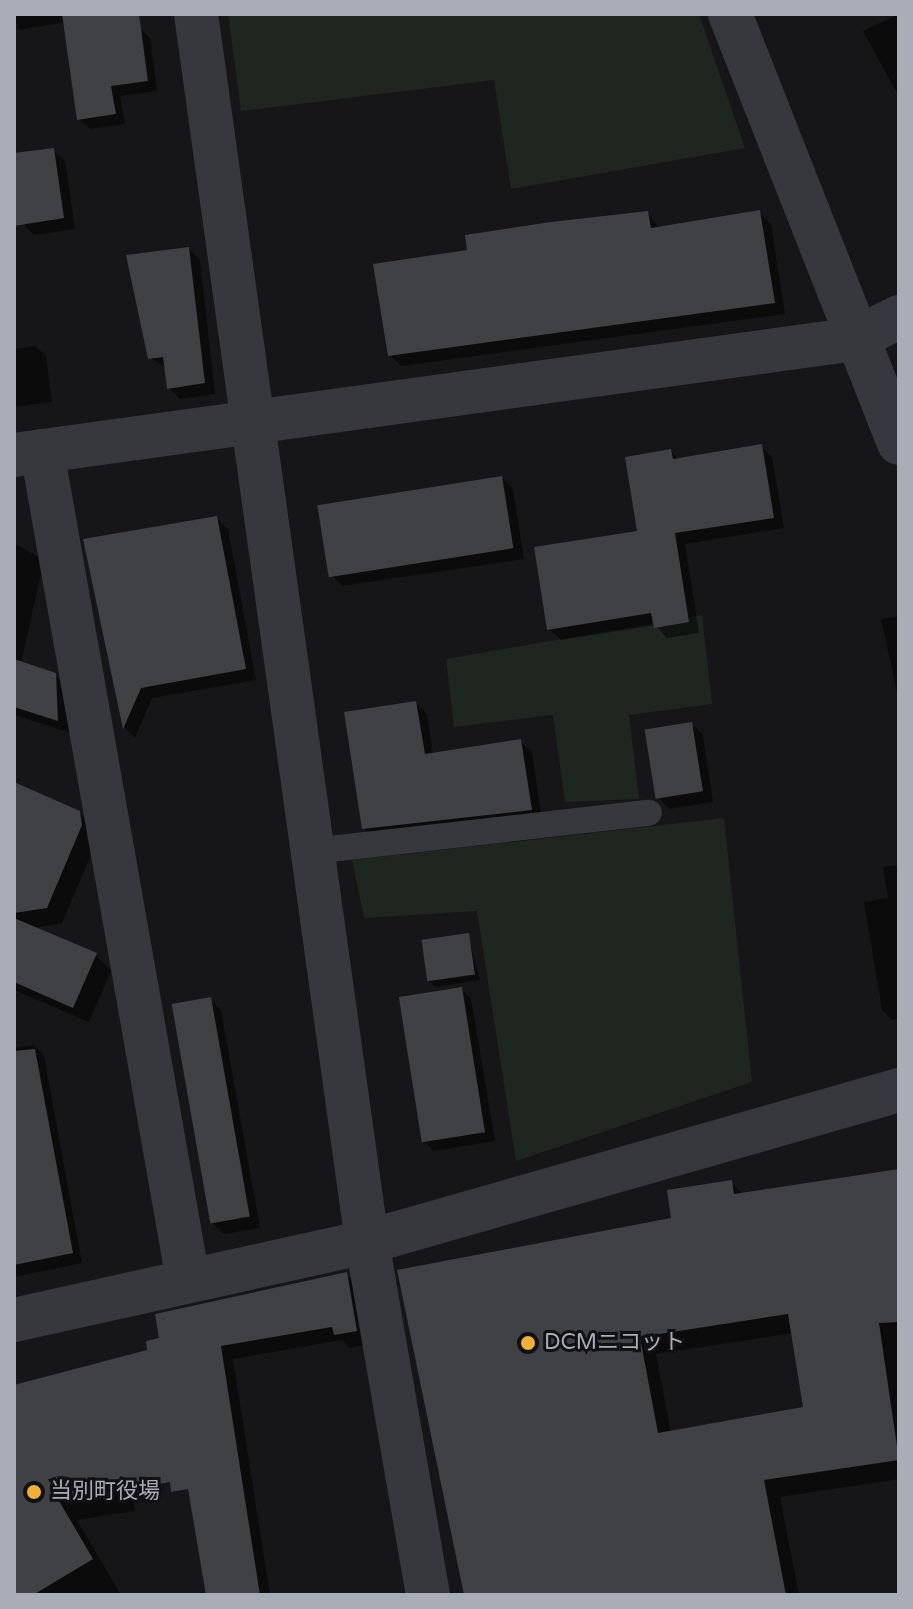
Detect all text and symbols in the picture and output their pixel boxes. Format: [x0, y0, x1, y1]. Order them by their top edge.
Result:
place label: DCMニコット [544, 1330, 685, 1356]
marker: DCMニコット [519, 1334, 537, 1352]
place label: 当別町役場 [50, 1479, 160, 1505]
marker: 当別町役場 [25, 1483, 43, 1501]

